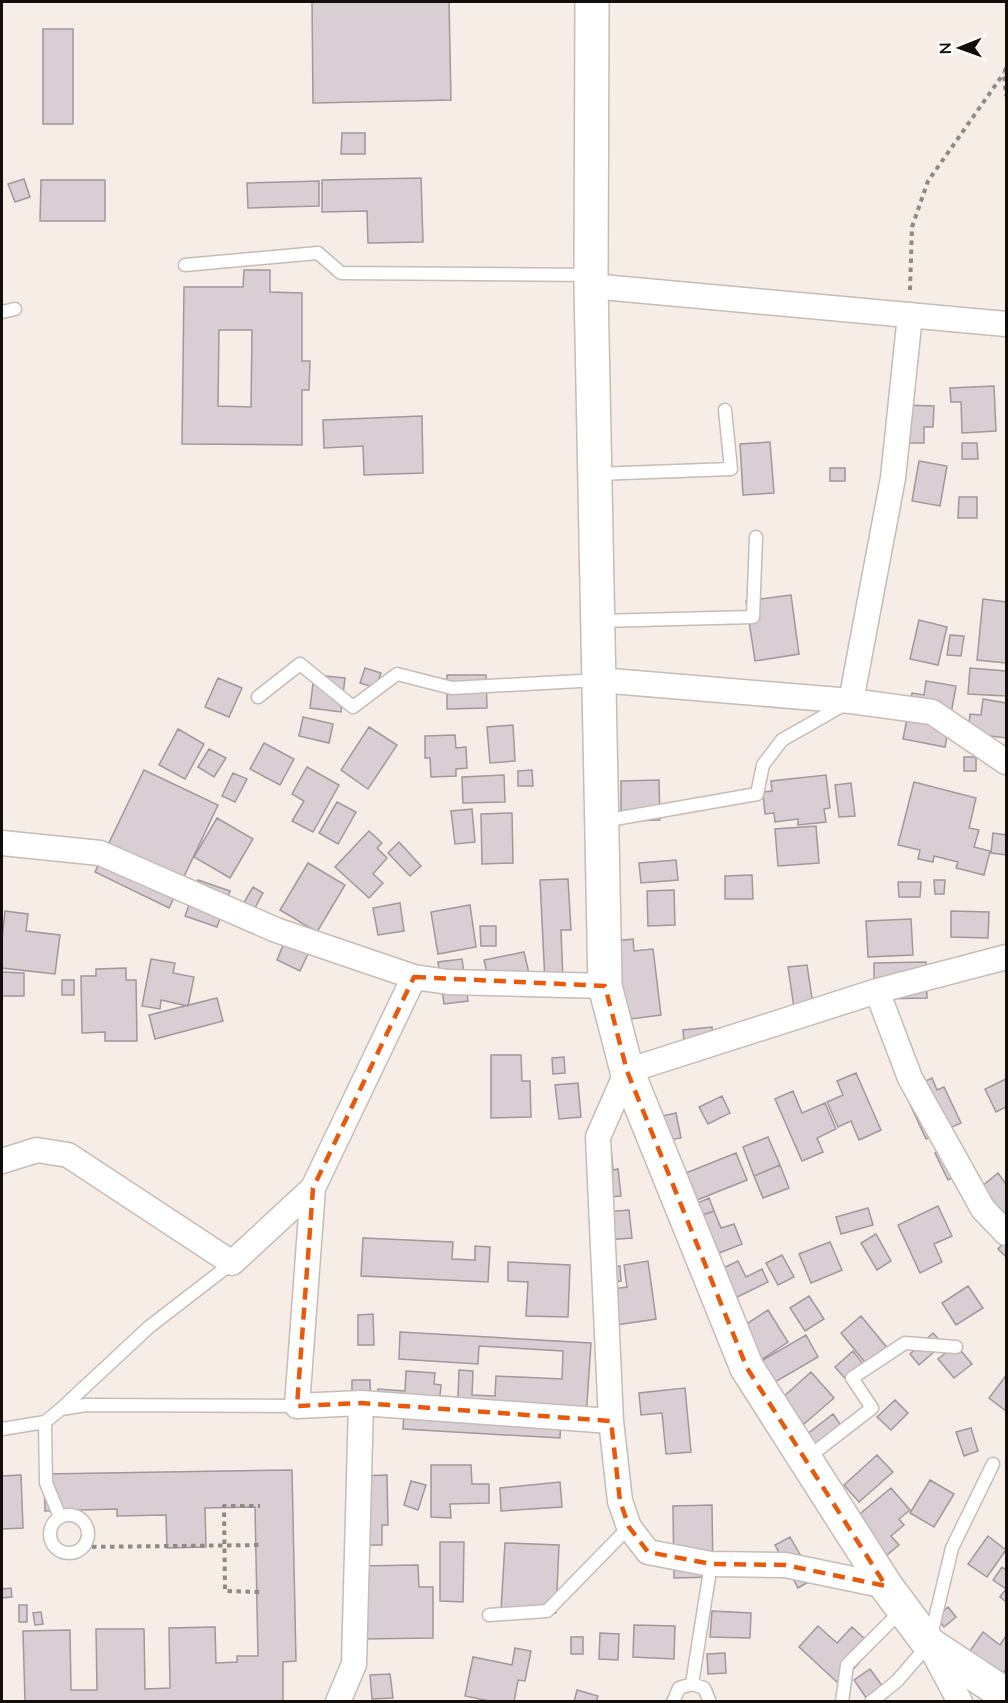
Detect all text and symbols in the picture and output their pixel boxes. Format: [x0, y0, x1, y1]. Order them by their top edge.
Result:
north arrow [930, 18, 990, 78]
text: N [935, 42, 957, 54]

